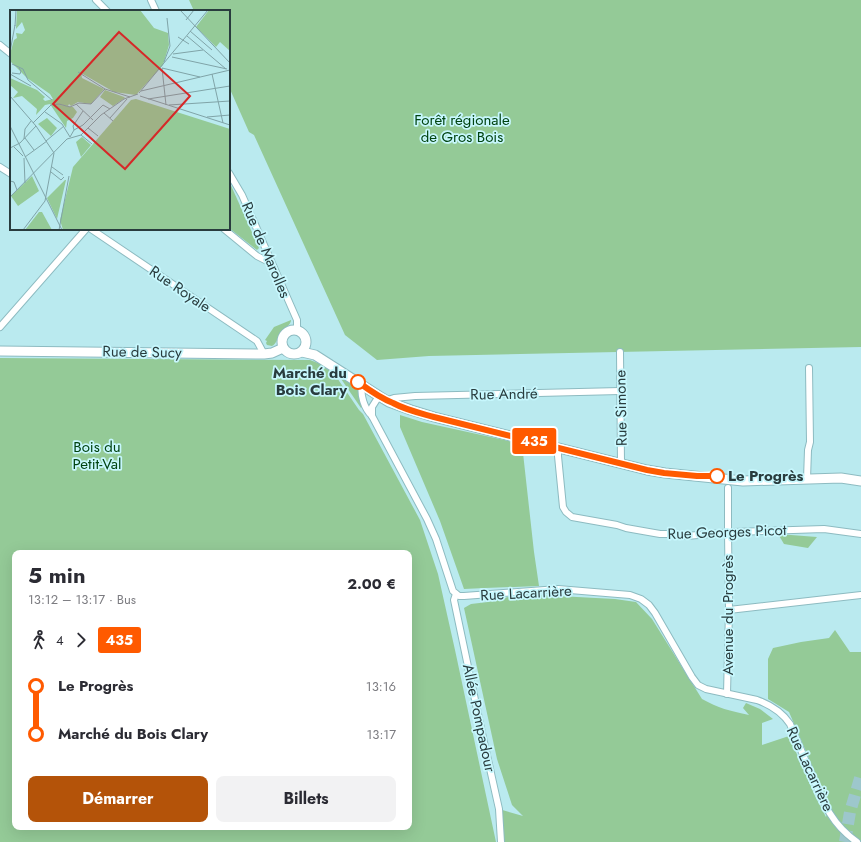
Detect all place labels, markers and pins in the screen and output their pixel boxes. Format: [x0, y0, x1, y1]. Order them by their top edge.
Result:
place label: Marché du Bois Clary [273, 362, 347, 401]
marker: Marché du Bois Clary [350, 374, 366, 390]
place label: Le Progrès [728, 465, 804, 487]
marker: Le Progrès [709, 468, 725, 484]

